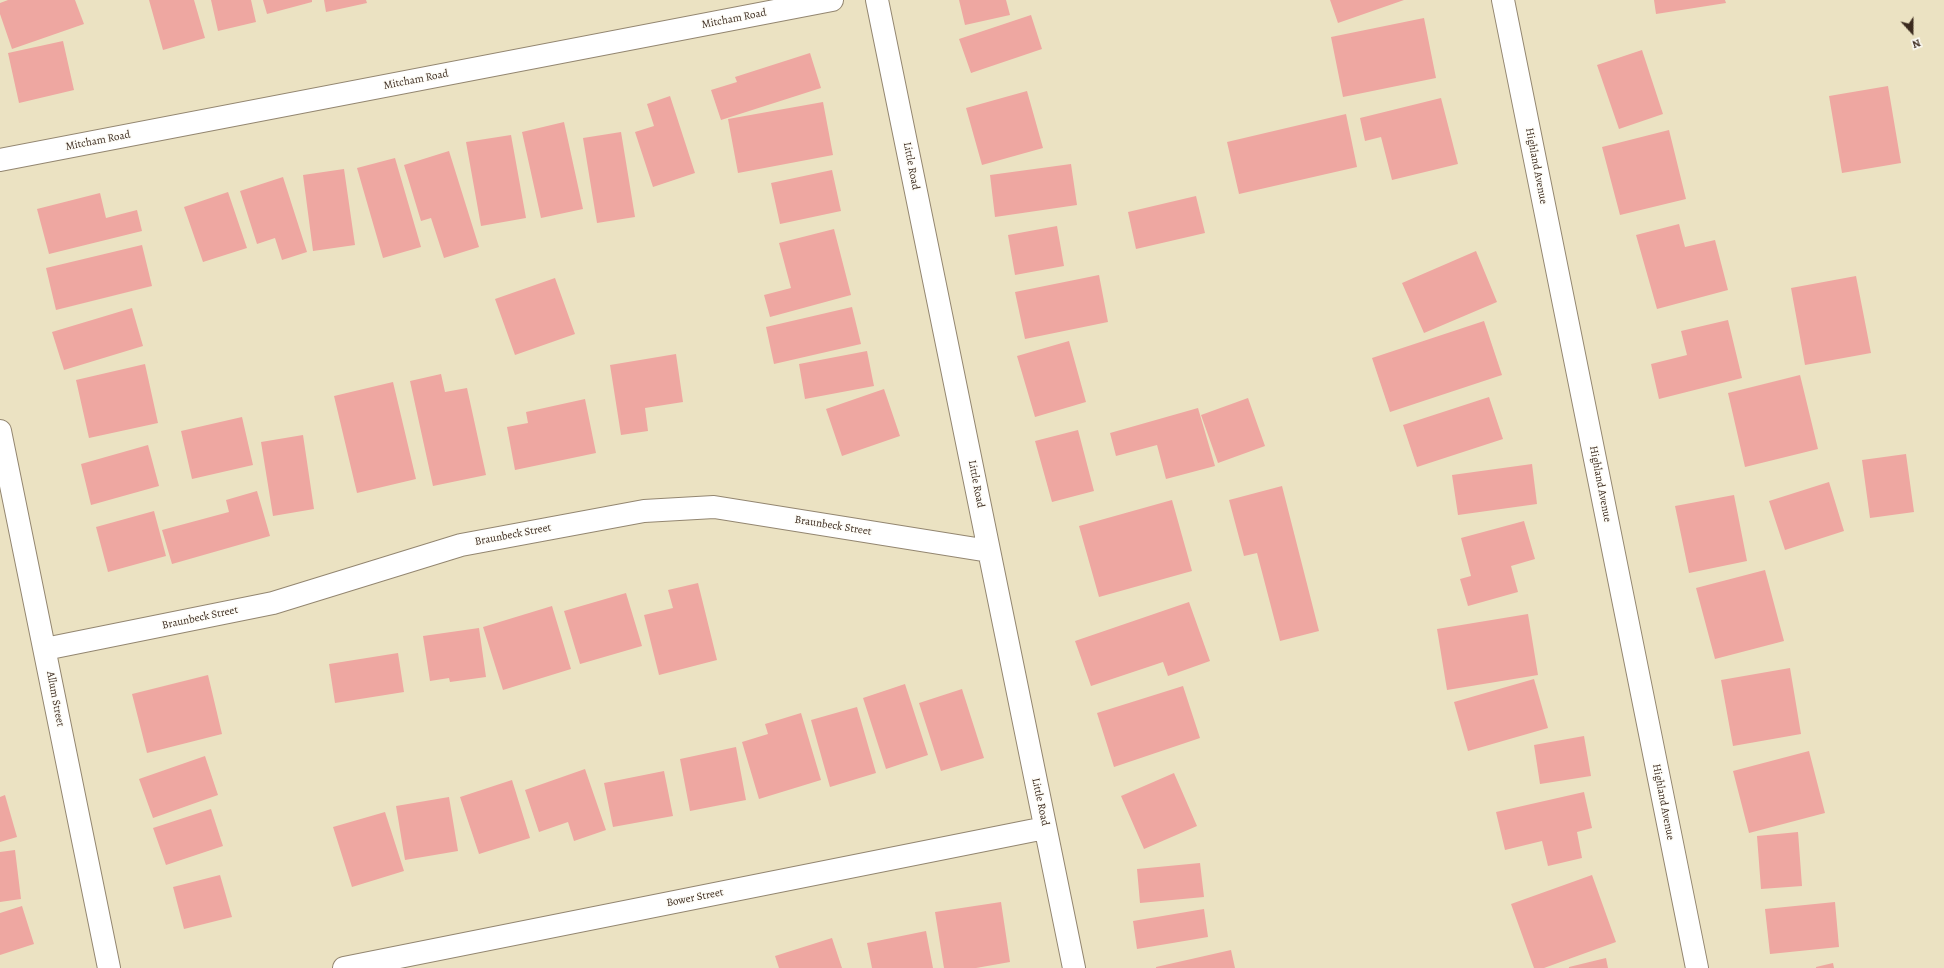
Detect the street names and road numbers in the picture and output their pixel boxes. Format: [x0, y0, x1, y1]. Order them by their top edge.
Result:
street label: Mitcham Road [700, 6, 768, 32]
street label: Mitcham Road [382, 67, 450, 93]
street label: Highland Avenue [1522, 127, 1550, 205]
street label: Mitcham Road [64, 128, 132, 154]
street label: Little Road [900, 141, 922, 191]
street label: Highland Avenue [1586, 445, 1614, 523]
street label: Little Road [965, 459, 987, 509]
street label: Braunbeck Street [794, 513, 872, 539]
street label: Braunbeck Street [474, 521, 552, 549]
street label: Braunbeck Street [161, 603, 239, 633]
street label: Allum Street [43, 670, 67, 728]
street label: Highland Avenue [1649, 763, 1677, 841]
street label: Little Road [1028, 777, 1052, 827]
street label: Bower Street [665, 886, 725, 910]

